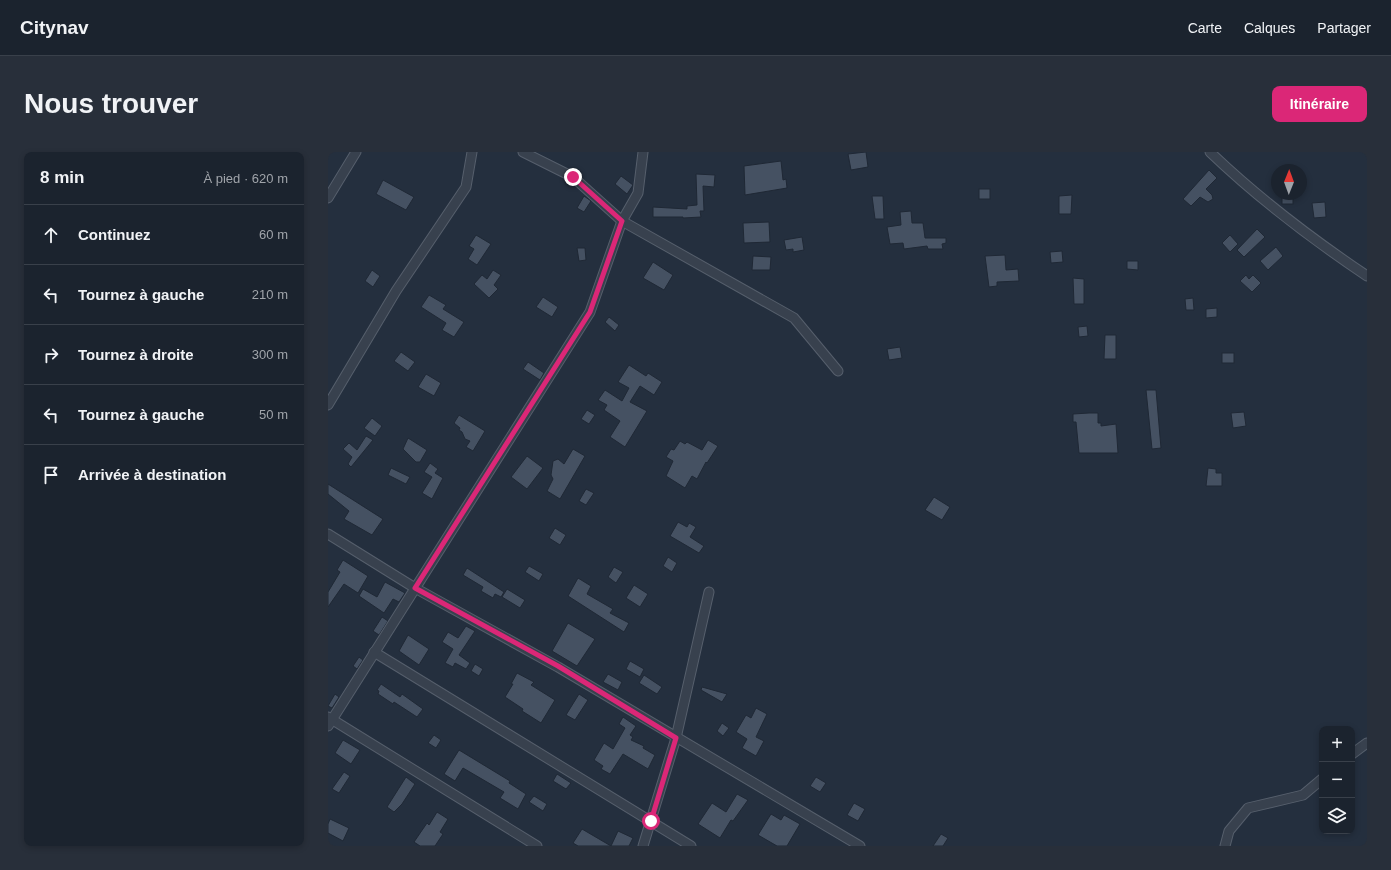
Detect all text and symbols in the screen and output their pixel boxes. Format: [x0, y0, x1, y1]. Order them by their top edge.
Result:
text: Citynav [20, 17, 89, 38]
text: Carte [1188, 20, 1222, 36]
text: Calques [1244, 20, 1295, 36]
text: Partager [1317, 20, 1371, 36]
button: Itinéraire [1272, 86, 1367, 122]
text: Nous trouver [24, 88, 198, 119]
north arrow [1271, 164, 1307, 200]
text: 8 min [40, 168, 84, 187]
route end [564, 168, 582, 186]
text: À pied · 620 m [203, 171, 288, 186]
icon: ahead [40, 224, 62, 246]
text: Continuez [78, 226, 151, 243]
text: 60 m [259, 227, 288, 242]
icon: left [40, 284, 62, 306]
text: Tournez à gauche [78, 286, 204, 303]
text: 210 m [252, 287, 288, 302]
icon: right [40, 344, 62, 366]
text: Tournez à droite [78, 346, 194, 363]
text: 300 m [252, 347, 288, 362]
icon: left [40, 404, 62, 426]
text: Tournez à gauche [78, 406, 204, 423]
text: 50 m [259, 407, 288, 422]
icon: arrive [40, 464, 62, 486]
text: Arrivée à destination [78, 466, 226, 483]
map controls [1319, 726, 1355, 834]
button: + [1319, 726, 1355, 762]
button: − [1319, 762, 1355, 798]
button: layers [1319, 798, 1355, 834]
route start [642, 812, 660, 830]

